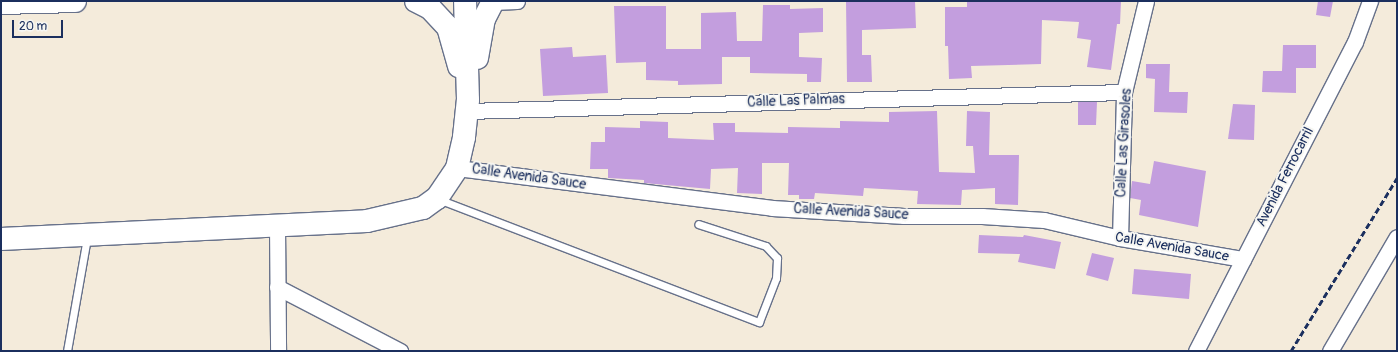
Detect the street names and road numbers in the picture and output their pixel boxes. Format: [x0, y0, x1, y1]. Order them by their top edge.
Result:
street label: Calle Las Girasoles [1113, 88, 1135, 198]
street label: Calle Las Palmas [747, 91, 845, 111]
street label: Avenida Ferrocarril [1253, 124, 1317, 230]
street label: Calle Avenida Sauce [471, 161, 587, 193]
street label: Calle Avenida Sauce [793, 201, 909, 223]
street label: Calle Avenida Sauce [1114, 229, 1230, 265]

